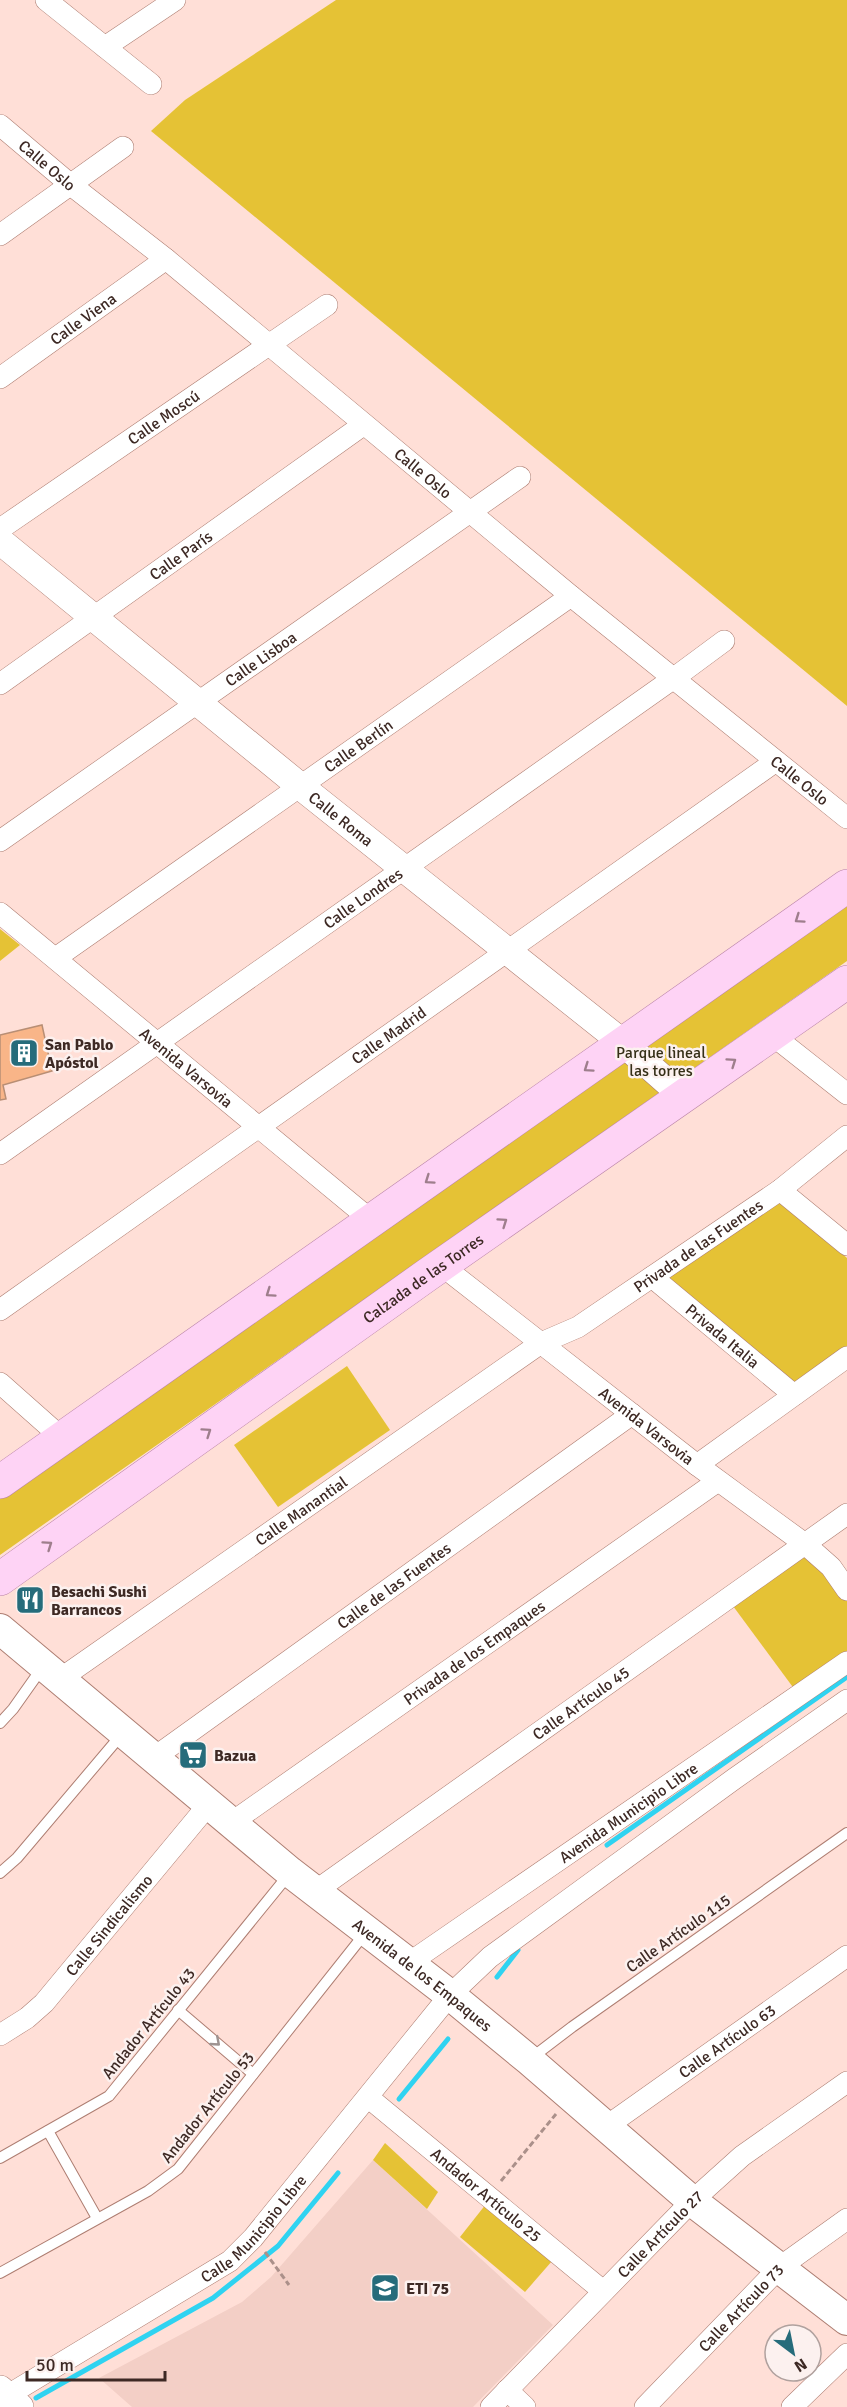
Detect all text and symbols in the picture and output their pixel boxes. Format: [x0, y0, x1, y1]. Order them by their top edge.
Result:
street label: Calle Oslo [14, 136, 79, 196]
street label: Calle Viena [46, 289, 120, 350]
street label: Calle Moscú [124, 386, 204, 450]
street label: Calle Oslo [390, 444, 455, 503]
street label: Calle París [146, 527, 217, 585]
street label: Calle Lisboa [222, 628, 301, 691]
street label: Calle Berlín [320, 715, 397, 777]
street label: Calle Oslo [766, 752, 832, 810]
street label: Calle Roma [304, 788, 377, 851]
street label: Calle Londres [320, 864, 407, 934]
one-way arrow [795, 912, 806, 923]
street label: Calle Madrid [348, 1003, 430, 1069]
street label: Avenida Varsovia [135, 1024, 236, 1113]
place label: San Pablo Apóstol [45, 1035, 113, 1073]
building icon: San Pablo Apóstol [8, 1037, 40, 1069]
park label: Parque lineal las torres [616, 1043, 706, 1081]
one-way arrow [725, 1058, 736, 1069]
one-way arrow [584, 1061, 595, 1072]
one-way arrow [425, 1173, 436, 1184]
street label: Privada de las Fuentes [630, 1196, 767, 1297]
one-way arrow [496, 1218, 507, 1229]
street label: Calzada de las Torres [359, 1230, 488, 1328]
one-way arrow [265, 1286, 276, 1297]
street label: Privada Italia [681, 1300, 763, 1373]
street label: Avenida Varsovia [595, 1383, 698, 1470]
one-way arrow [200, 1428, 211, 1439]
street label: Calle Manantial [252, 1472, 352, 1551]
street label: Calle de las Fuentes [333, 1538, 455, 1634]
one-way arrow [41, 1541, 52, 1552]
place label: Besachi Sushi Barrancos [51, 1582, 147, 1620]
restaurant icon: Besachi Sushi Barrancos [14, 1584, 46, 1616]
street label: Privada de los Empaques [400, 1596, 549, 1710]
street label: Calle Artículo 45 [529, 1662, 634, 1745]
supermarket icon: Bazua [177, 1739, 209, 1771]
place label: Bazua [214, 1746, 256, 1766]
street label: Avenida Municipio Libre [556, 1759, 702, 1868]
street label: Calle Sindicalismo [62, 1871, 157, 1980]
street label: Calle Artículo 115 [622, 1890, 735, 1977]
street label: Avenida de los Empaques [348, 1915, 496, 2036]
street label: Andador Artículo 43 [98, 1964, 200, 2083]
street label: Calle Artículo 63 [675, 2001, 780, 2083]
one-way arrow [209, 2035, 220, 2046]
street label: Andador Artículo 53 [157, 2048, 259, 2167]
street label: Andador Artículo 25 [426, 2144, 545, 2247]
street label: Calle Municipio Libre [197, 2171, 311, 2287]
street label: Calle Artículo 27 [614, 2187, 708, 2282]
street label: Calle Artículo 73 [695, 2260, 788, 2356]
school or university icon: ETI 75 [369, 2272, 401, 2304]
place label: ETI 75 [406, 2279, 449, 2299]
north arrow [763, 2323, 823, 2383]
scale bar [27, 2344, 165, 2382]
text: N [790, 2353, 810, 2376]
text: 50 m [36, 2354, 74, 2376]

